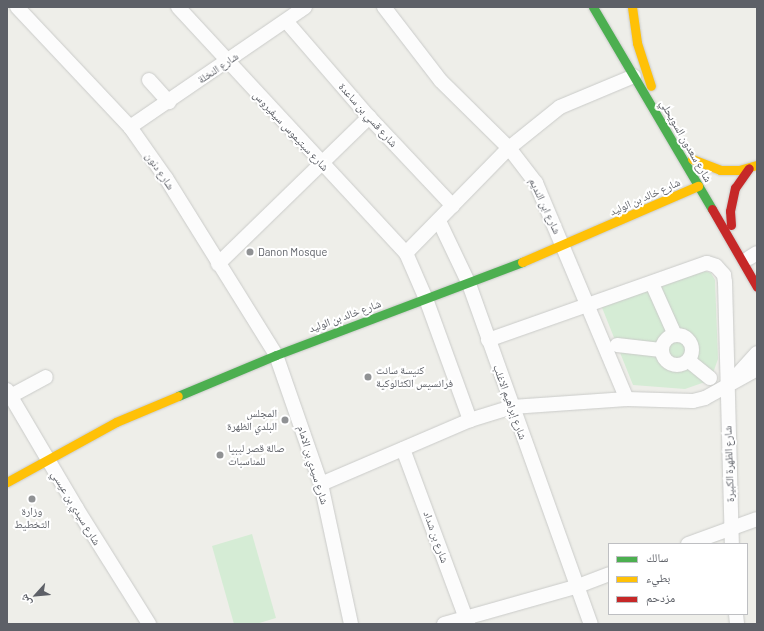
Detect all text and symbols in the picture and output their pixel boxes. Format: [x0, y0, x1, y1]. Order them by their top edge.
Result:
street label: شارع النخلة [195, 50, 241, 86]
street label: شارع قسي بن ساعدة [336, 80, 400, 150]
street label: شارع سبتيموس سيفيروس [250, 88, 332, 174]
street label: شارع سعدون السويحلي [657, 98, 715, 184]
street label: شارع دنون [143, 150, 177, 192]
street label: شارع ابن النديم [526, 176, 564, 236]
street label: شارع خالد بن الوليد [608, 176, 682, 218]
place label: Danon Mosque [258, 245, 327, 259]
marker: Danon Mosque [245, 247, 255, 257]
street label: شارع خالد بن الوليد [307, 297, 383, 335]
street label: شارع إبراهيم الاغلب [490, 363, 530, 441]
place label: كنيسة سانت فرانسيس الكثالوكية [376, 364, 453, 390]
marker: كنيسة سانت فرانسيس الكثالوكية [363, 372, 373, 382]
place label: المجلس البلدي الظهرة [227, 407, 277, 433]
marker: المجلس البلدي الظهرة [280, 415, 290, 425]
street label: شارع سيدي بن الامام [295, 424, 331, 506]
street label: شارع الظهرة الكبيرة [721, 426, 737, 502]
place label: صالة قصر ليبيا للمناسبات [228, 442, 285, 468]
marker: صالة قصر ليبيا للمناسبات [215, 450, 225, 460]
street label: شارع سيدي بن عيسي [49, 468, 103, 548]
marker: وزارة التخطيط [27, 494, 37, 504]
place label: وزارة التخطيط [14, 505, 50, 531]
street label: شارع بن شداد [420, 509, 452, 565]
legend [608, 543, 748, 615]
text: سالك [646, 550, 668, 564]
text: بطيء [646, 570, 670, 584]
north arrow [16, 575, 56, 615]
text: مزدحم [646, 590, 675, 604]
text: ش [16, 593, 33, 609]

